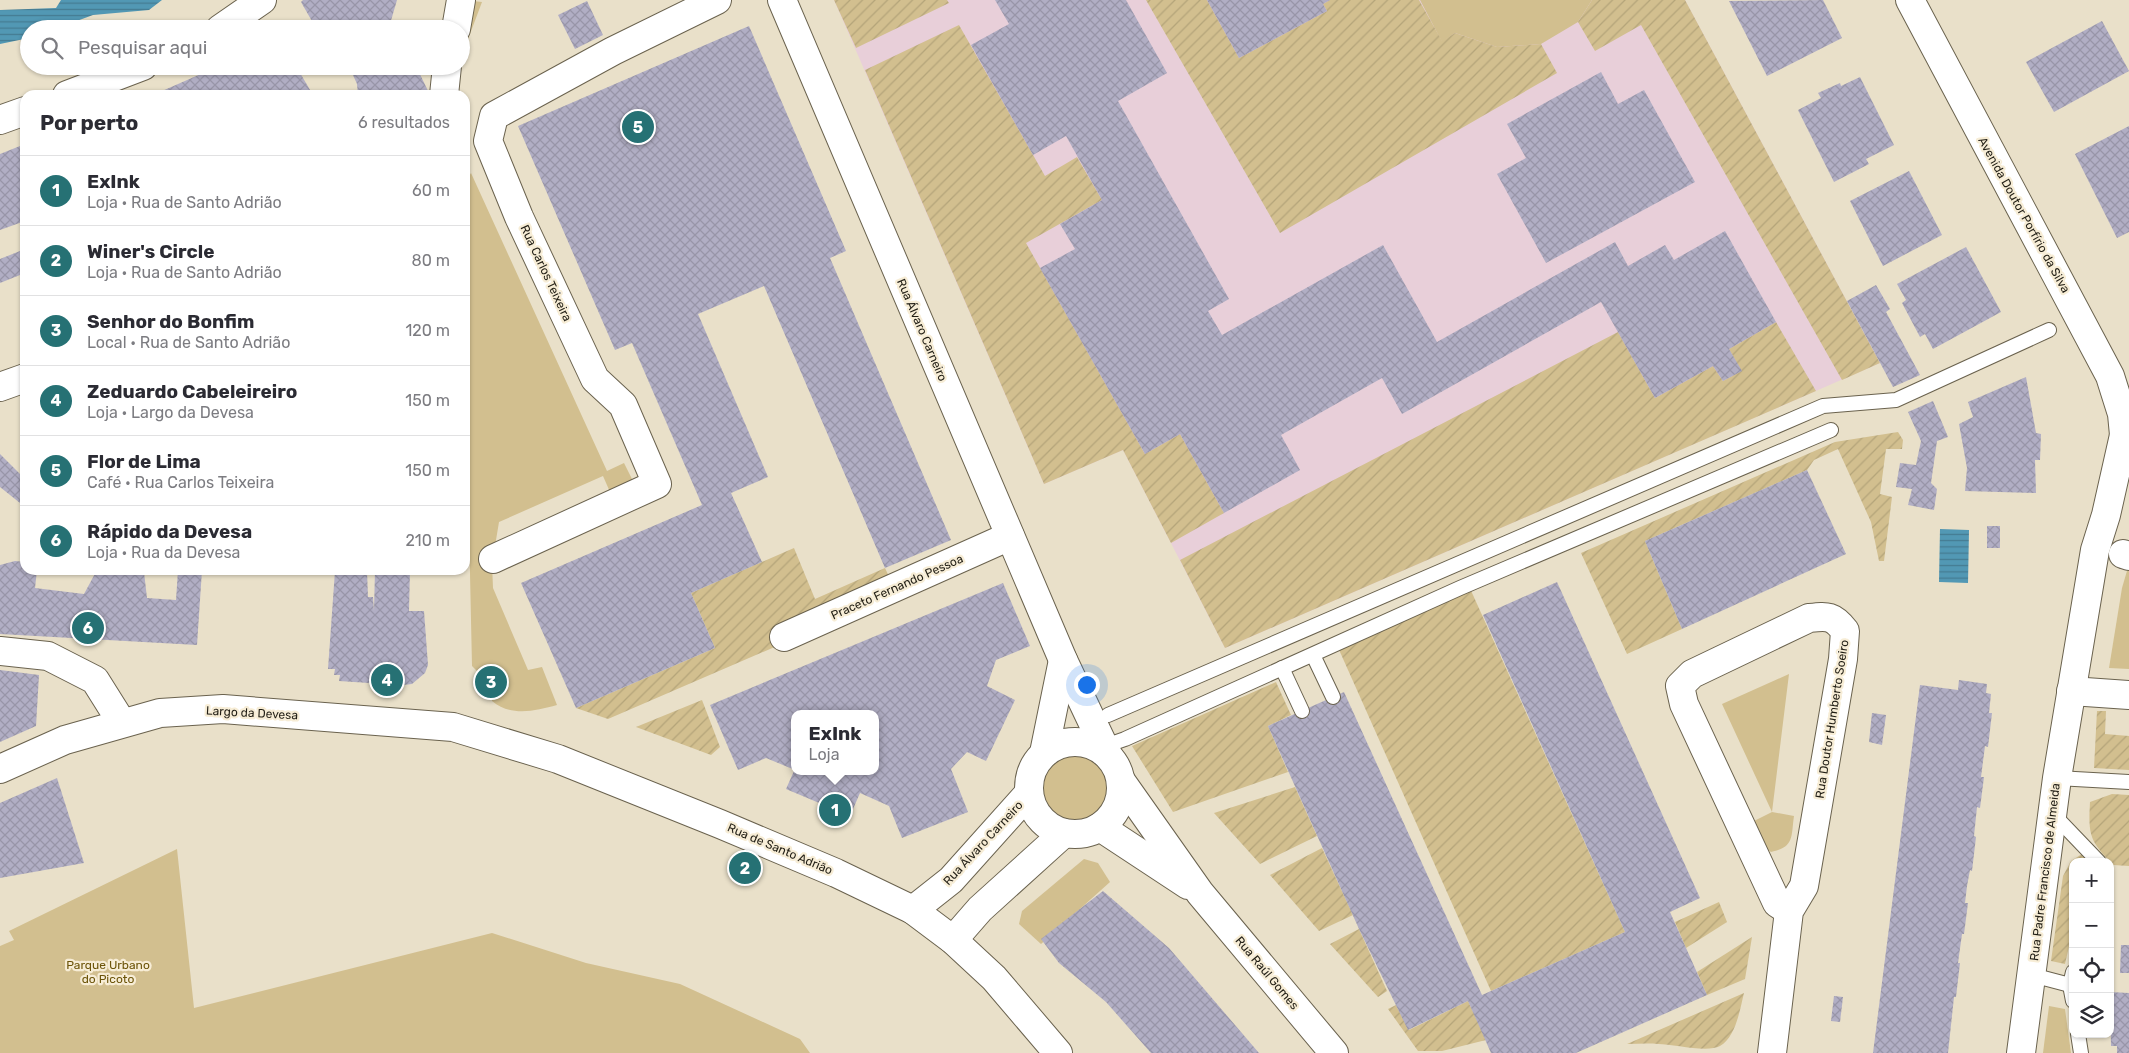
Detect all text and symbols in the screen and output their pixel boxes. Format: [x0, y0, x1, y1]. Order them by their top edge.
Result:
search box [20, 20, 470, 75]
icon: search [38, 34, 66, 62]
text: Pesquisar aqui [78, 36, 207, 59]
pin: 5 [622, 108, 654, 146]
text: Por perto [40, 110, 138, 135]
text: 6 resultados [358, 113, 450, 132]
street label: Avenida Doutor Porfírio da Silva [1975, 135, 2073, 295]
text: ExInk [87, 170, 140, 193]
text: 1 [52, 181, 60, 200]
text: 60 m [412, 181, 450, 200]
text: Loja · Rua de Santo Adrião [87, 193, 282, 212]
street label: Rua Carlos Teixeira [518, 223, 574, 323]
text: Winer's Circle [87, 240, 214, 263]
text: 2 [51, 251, 61, 270]
text: 80 m [412, 251, 450, 270]
text: Loja · Rua de Santo Adrião [87, 263, 282, 282]
street label: Rua Álvaro Carneiro [894, 277, 950, 383]
text: Senhor do Bonfim [87, 310, 254, 333]
text: 3 [51, 321, 61, 340]
text: 120 m [405, 321, 450, 340]
text: Local · Rua de Santo Adrião [87, 333, 290, 352]
text: Zeduardo Cabeleireiro [87, 380, 297, 403]
text: 4 [51, 391, 61, 410]
text: 150 m [405, 391, 450, 410]
text: Loja · Largo da Devesa [87, 403, 254, 422]
text: Flor de Lima [87, 450, 201, 473]
text: 5 [51, 461, 61, 480]
text: 150 m [405, 461, 450, 480]
text: Café · Rua Carlos Teixeira [87, 473, 274, 492]
text: Rápido da Devesa [87, 520, 252, 543]
text: 6 [51, 531, 61, 550]
text: 210 m [405, 531, 450, 550]
text: Loja · Rua da Devesa [87, 543, 240, 562]
street label: Praceto Fernando Pessoa [829, 552, 965, 622]
pin: 6 [72, 609, 104, 647]
street label: Rua Doutor Humberto Soeiro [1813, 639, 1851, 799]
pin: 4 [371, 661, 403, 699]
pin: 3 [475, 663, 507, 701]
your location [1074, 672, 1100, 698]
street label: Largo da Devesa [206, 704, 298, 722]
popup [791, 710, 879, 775]
text: ExInk [809, 722, 861, 745]
text: Loja [809, 745, 840, 764]
street label: Rua Padre Francisco de Almeida [2027, 782, 2063, 962]
pin: 1 [819, 791, 851, 829]
street label: Rua Álvaro Carneiro [940, 798, 1026, 888]
street label: Rua de Santo Adrião [725, 820, 835, 878]
pin: 2 [729, 849, 761, 887]
map controls [2069, 858, 2114, 1038]
button: + [2069, 858, 2114, 903]
button: − [2069, 903, 2114, 948]
street label: Rua Raúl Gomes [1232, 934, 1302, 1012]
button: locate [2069, 948, 2114, 993]
park label: Parque Urbano do Picoto [66, 958, 150, 986]
button: layers [2069, 993, 2114, 1038]

